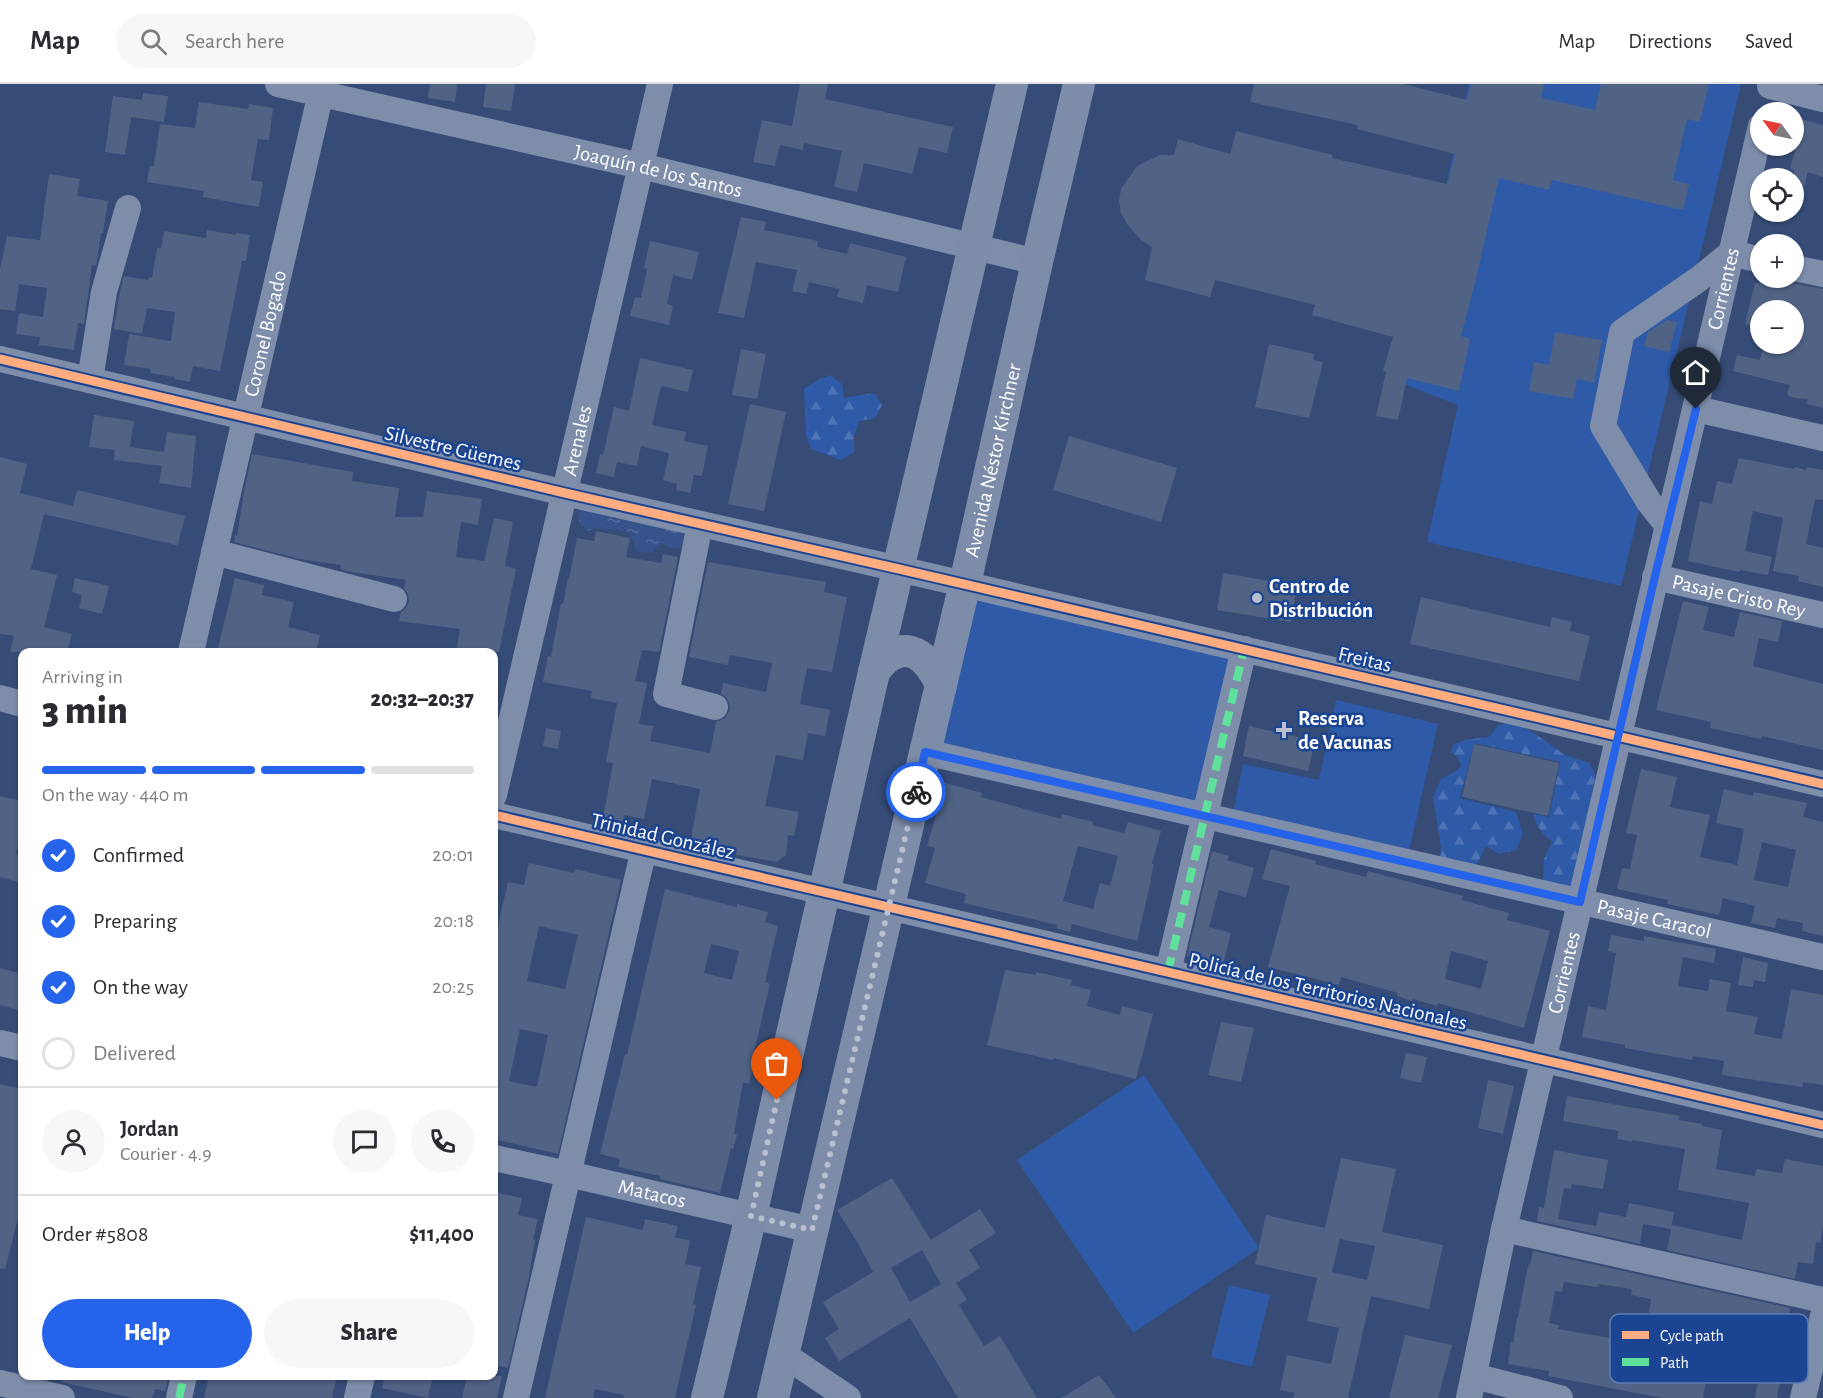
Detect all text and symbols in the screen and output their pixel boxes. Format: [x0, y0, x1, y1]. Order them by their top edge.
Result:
search box [116, 14, 536, 68]
icon: search [137, 25, 170, 58]
text: Map [30, 27, 80, 55]
text: Search here [185, 30, 284, 52]
text: Map [1559, 31, 1595, 52]
text: Directions [1628, 31, 1712, 52]
text: Saved [1745, 31, 1793, 52]
north arrow [1750, 102, 1804, 156]
map controls [1750, 102, 1804, 354]
street label: Joaquín de los Santos [572, 141, 744, 201]
button: locate [1750, 168, 1804, 222]
button: + [1750, 234, 1804, 288]
street label: Corrientes [1704, 246, 1743, 332]
street label: Coronel Bogado [241, 268, 290, 399]
button: − [1750, 300, 1804, 354]
pin [1670, 347, 1721, 409]
icon: home [1679, 356, 1712, 389]
street label: Avenida Néstor Kirchner [961, 362, 1025, 559]
street label: Arenales [559, 403, 596, 478]
street label: Silvestre Güemes [383, 423, 523, 474]
street label: Pasaje Cristo Rey [1670, 571, 1808, 622]
place label: Centro de Distribución [1269, 576, 1373, 621]
marker: Centro de Distribución [1250, 591, 1264, 605]
street label: Freitas [1336, 643, 1394, 676]
text: Arriving in [42, 667, 123, 687]
text: 20:32–20:37 [371, 688, 474, 710]
text: 3 min [42, 692, 128, 731]
place label: Reserva de Vacunas [1298, 708, 1392, 753]
marker: Reserva de Vacunas [1275, 721, 1293, 739]
courier [886, 762, 946, 822]
icon: bike [900, 776, 933, 809]
text: On the way · 440 m [42, 785, 189, 805]
street label: Trinidad González [589, 810, 737, 863]
icon: check [42, 839, 75, 872]
text: Confirmed [93, 844, 184, 866]
text: 20:01 [432, 845, 474, 865]
street label: Pasaje Caracol [1595, 896, 1713, 942]
icon: check [42, 905, 75, 938]
text: Preparing [93, 910, 177, 932]
text: 20:18 [433, 911, 474, 931]
street label: Corrientes [1545, 929, 1584, 1016]
street label: Policía de los Territorios Nacionales [1187, 949, 1469, 1034]
icon: check [42, 971, 75, 1004]
text: On the way [93, 976, 188, 998]
text: 20:25 [432, 977, 474, 997]
pin [751, 1038, 802, 1100]
text: Delivered [93, 1042, 176, 1064]
icon: bag [760, 1047, 793, 1080]
button: person [42, 1110, 105, 1173]
button: chat [333, 1110, 396, 1173]
button: phone [411, 1110, 474, 1173]
text: Jordan [120, 1118, 179, 1140]
text: Courier · 4.9 [120, 1144, 212, 1164]
street label: Matacos [616, 1176, 688, 1212]
text: Order #5808 [42, 1223, 148, 1245]
text: $11,400 [409, 1223, 474, 1245]
button: Help [42, 1299, 252, 1368]
button: Share [264, 1299, 474, 1368]
legend [1610, 1314, 1808, 1383]
text: Cycle path [1660, 1328, 1724, 1345]
text: Path [1660, 1355, 1689, 1371]

